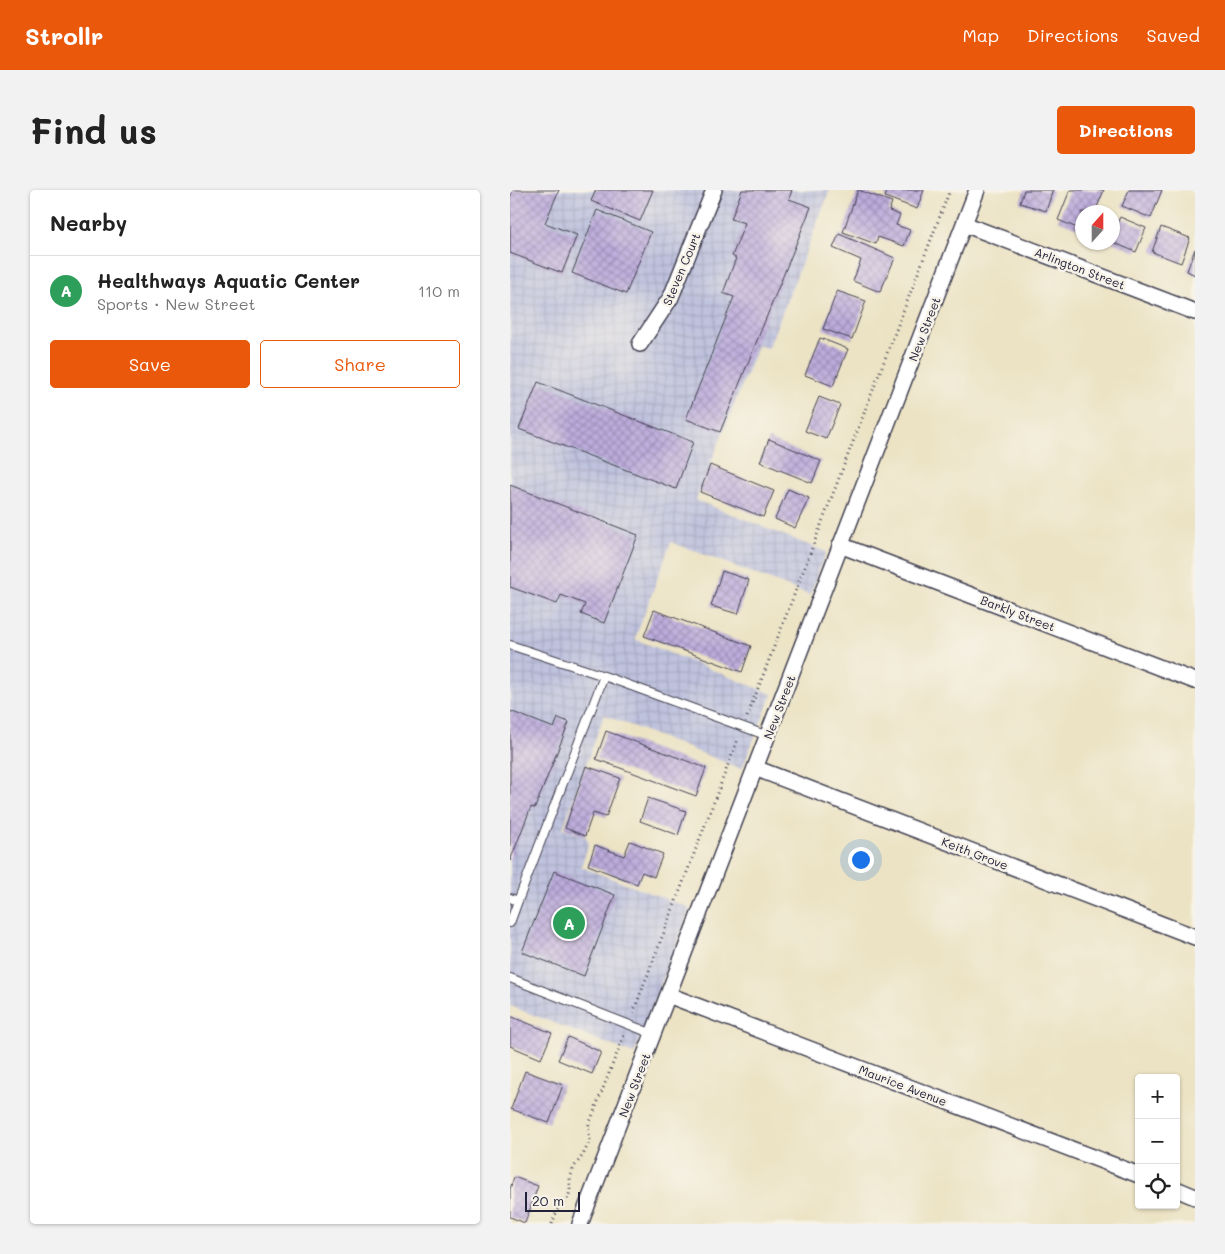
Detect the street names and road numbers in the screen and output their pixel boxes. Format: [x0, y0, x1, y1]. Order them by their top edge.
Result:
street label: Steven Court [659, 230, 703, 308]
street label: Arlington Street [1032, 243, 1128, 293]
street label: New Street [904, 295, 944, 363]
street label: Barkly Street [978, 591, 1058, 635]
street label: New Street [759, 673, 799, 741]
street label: Keith Grove [939, 833, 1011, 873]
street label: New Street [614, 1051, 654, 1119]
street label: Maurice Avenue [857, 1061, 949, 1109]

